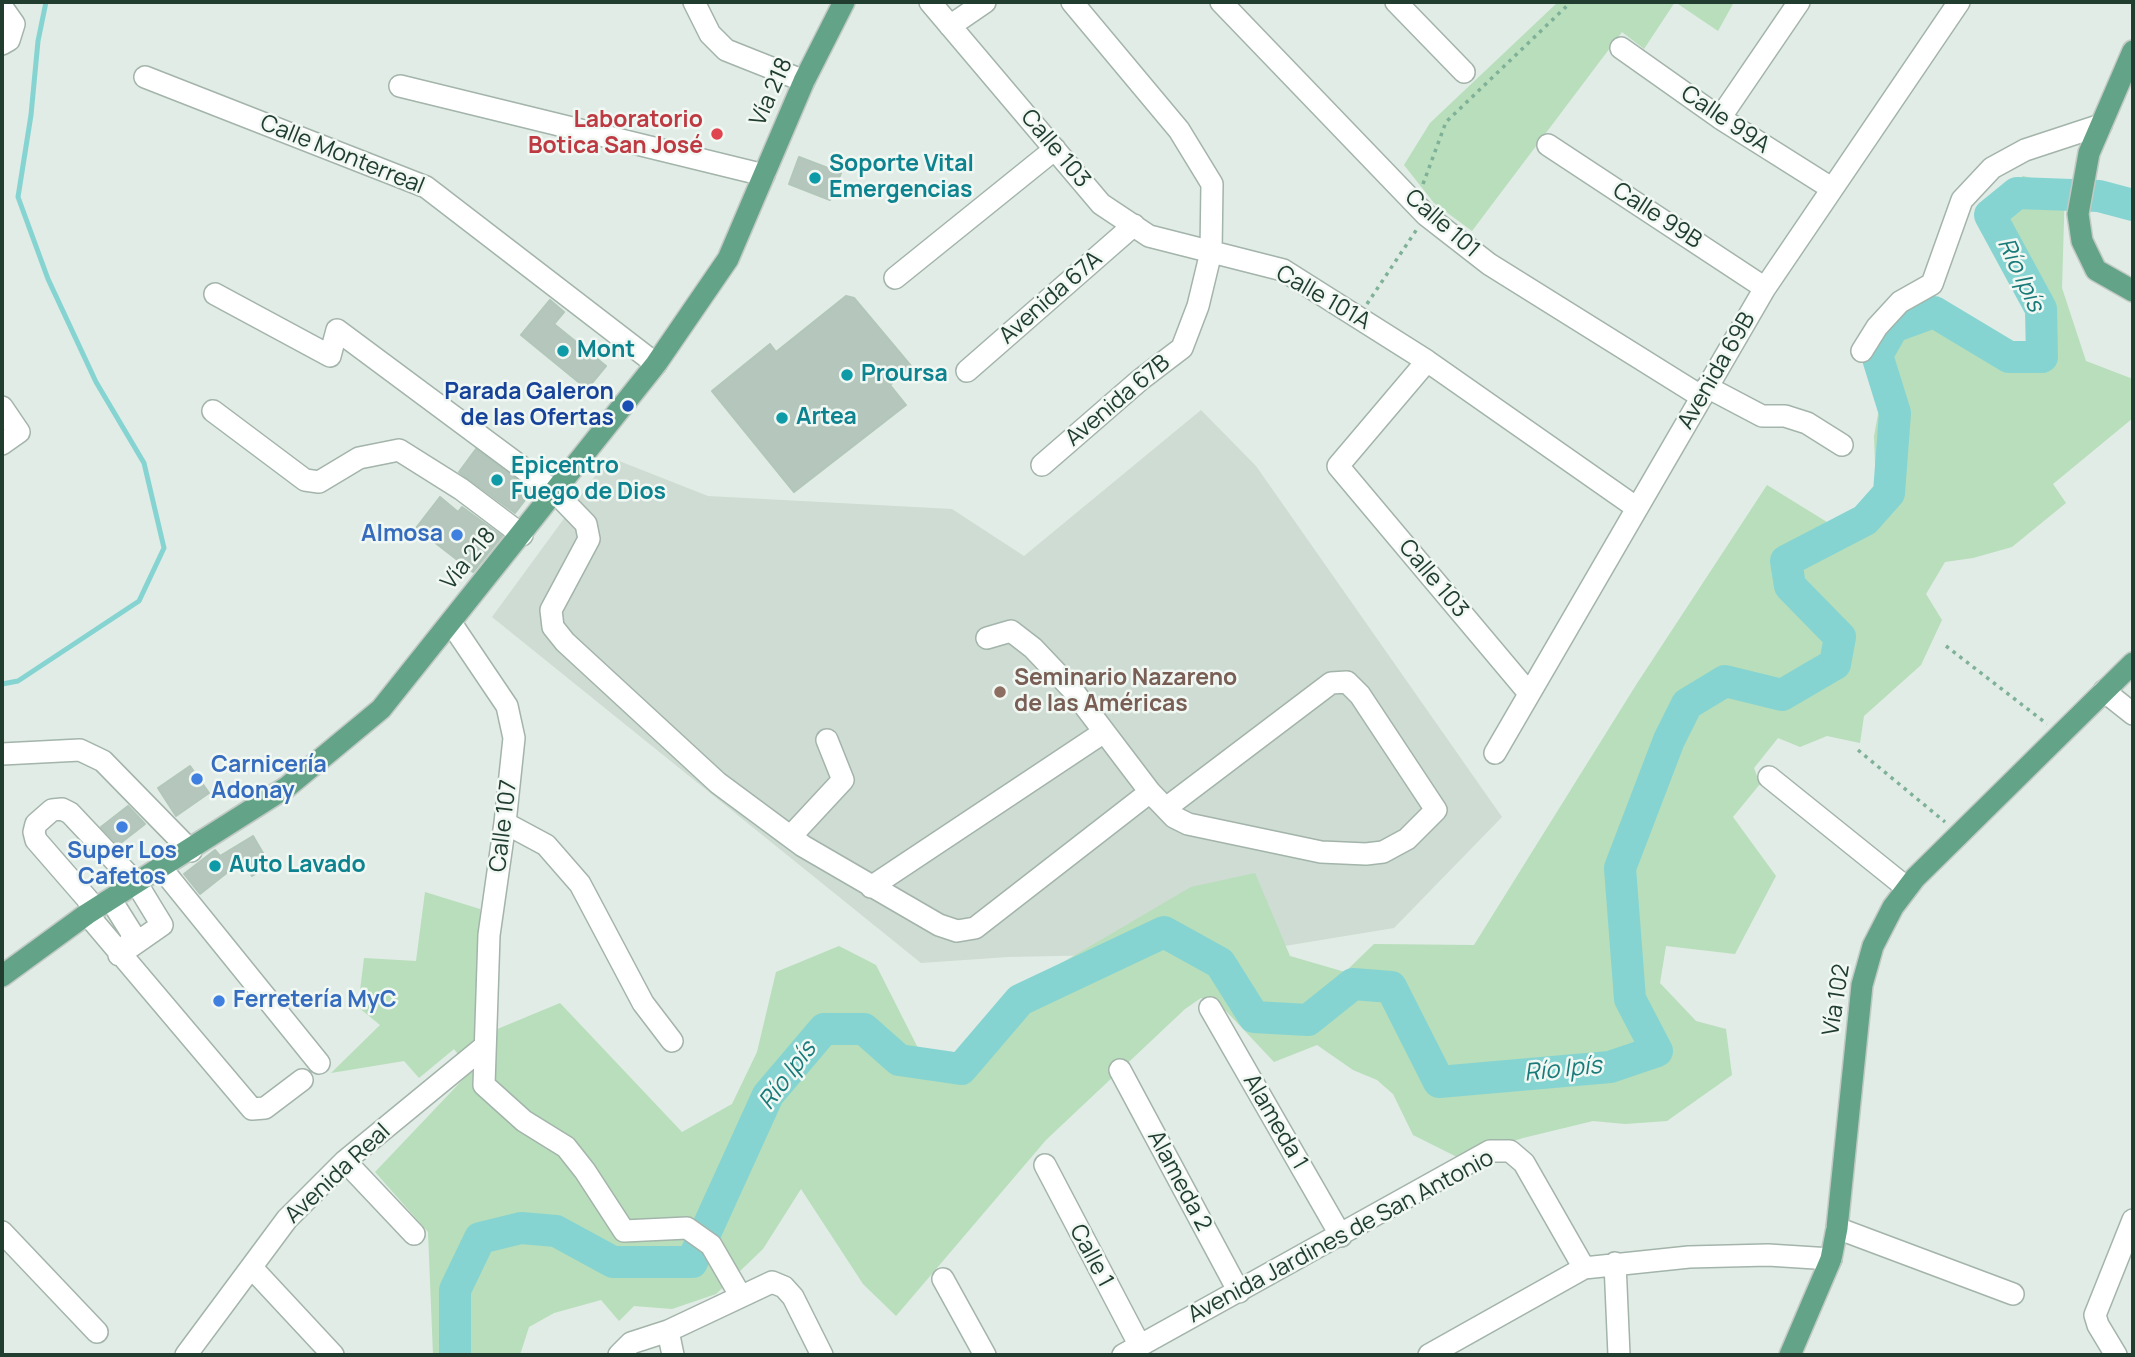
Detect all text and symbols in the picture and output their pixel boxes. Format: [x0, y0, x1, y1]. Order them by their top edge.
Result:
street label: Vía 218 [745, 54, 799, 130]
street label: Calle 99A [1675, 80, 1775, 160]
street label: Calle 103 [1014, 104, 1096, 194]
place label: Laboratorio Botica San José [528, 107, 703, 161]
street label: Calle Monterreal [256, 110, 428, 200]
marker: Laboratorio Botica San José [709, 126, 725, 142]
place label: Soporte Vital Emergencias [829, 151, 974, 205]
marker: Soporte Vital Emergencias [807, 170, 823, 186]
street label: Calle 99B [1607, 177, 1707, 255]
street label: Calle 101 [1399, 184, 1485, 264]
water label: Río Ipís [1991, 234, 2049, 316]
street label: Avenida 67A [994, 246, 1108, 350]
street label: Calle 101A [1271, 260, 1375, 336]
street label: Avenida 69B [1672, 308, 1762, 434]
place label: Mont [577, 337, 635, 365]
marker: Mont [555, 343, 571, 359]
street label: Avenida 67B [1060, 349, 1176, 453]
place label: Proursa [861, 361, 948, 389]
marker: Proursa [839, 367, 855, 383]
place label: Parada Galeron de las Ofertas [444, 379, 614, 433]
marker: Parada Galeron de las Ofertas [620, 398, 636, 414]
place label: Artea [796, 404, 857, 432]
marker: Artea [774, 410, 790, 426]
place label: Epicentro Fuego de Dios [511, 453, 666, 507]
marker: Epicentro Fuego de Dios [489, 472, 505, 488]
place label: Almosa [361, 521, 443, 549]
street label: Vía 218 [436, 522, 502, 596]
marker: Almosa [449, 527, 465, 543]
street label: Calle 103 [1392, 534, 1474, 624]
place label: Seminario Nazareno de las Américas [1014, 665, 1237, 719]
marker: Seminario Nazareno de las Américas [992, 684, 1008, 700]
place label: Carnicería Adonay [211, 752, 327, 806]
marker: Carnicería Adonay [189, 771, 205, 787]
street label: Calle 107 [485, 778, 523, 874]
marker: Super Los Cafetos [114, 819, 130, 835]
place label: Super Los Cafetos [67, 838, 177, 892]
place label: Auto Lavado [229, 852, 366, 880]
marker: Auto Lavado [207, 858, 223, 874]
street label: Vía 102 [1818, 962, 1856, 1038]
place label: Ferretería MyC [233, 987, 397, 1015]
marker: Ferretería MyC [211, 993, 227, 1009]
water label: Río Ipís [753, 1036, 823, 1116]
water label: Río Ipís [1523, 1052, 1603, 1088]
street label: Alameda 1 [1237, 1069, 1313, 1175]
street label: Avenida Real [280, 1118, 396, 1230]
street label: Alameda 2 [1141, 1126, 1217, 1236]
street label: Avenida Jardines de San Antonio [1183, 1144, 1499, 1330]
street label: Calle 1 [1063, 1220, 1119, 1292]

